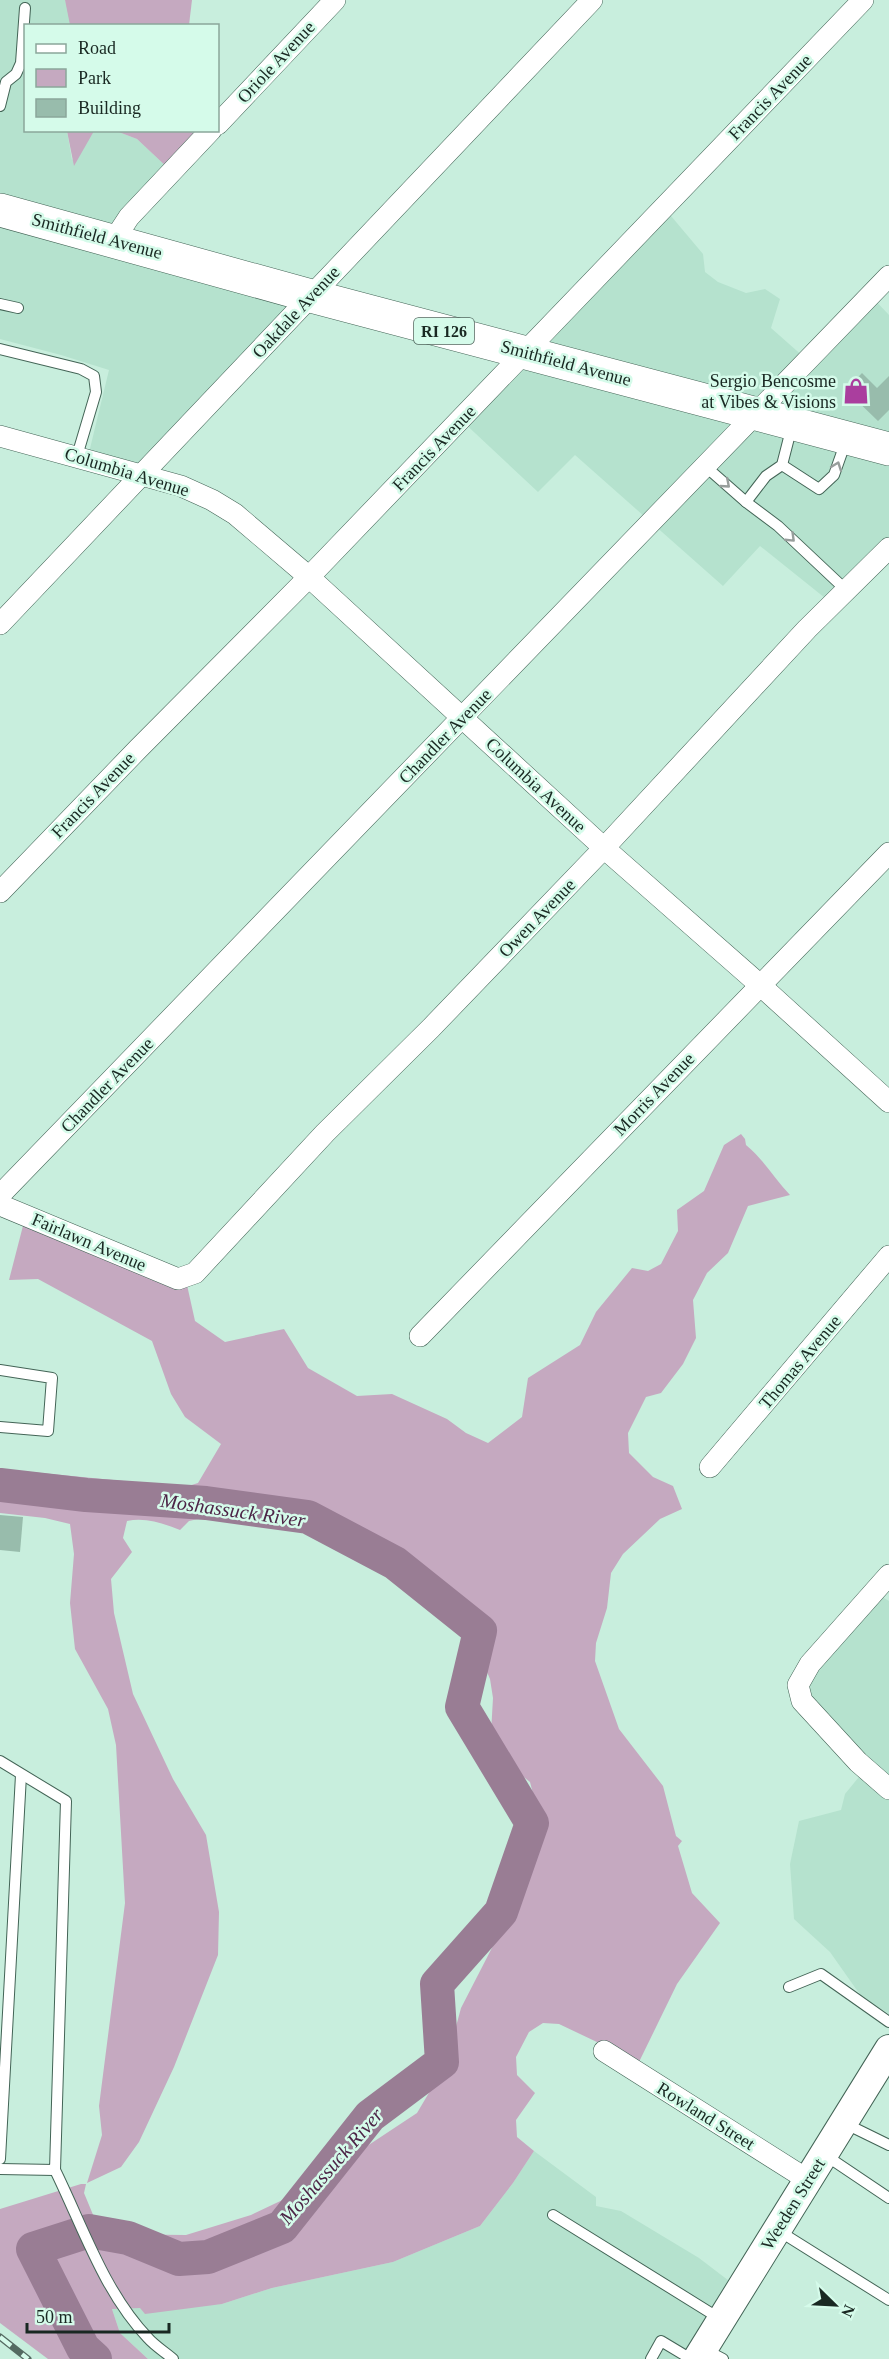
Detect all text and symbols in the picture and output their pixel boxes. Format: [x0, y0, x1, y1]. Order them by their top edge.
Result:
street label: Oriole Avenue [233, 17, 319, 107]
legend [24, 24, 219, 132]
text: Road [78, 38, 116, 58]
street label: Francis Avenue [724, 50, 816, 144]
text: Park [78, 68, 111, 88]
text: Building [78, 98, 141, 118]
street label: Smithfield Avenue [30, 209, 164, 263]
street label: Oakdale Avenue [248, 262, 344, 362]
road number: RI 126 [414, 318, 474, 344]
street label: Smithfield Avenue [499, 336, 633, 390]
place label: Sergio Bencosme at Vibes & Visions [701, 371, 836, 412]
shop icon: Sergio Bencosme at Vibes & Visions [841, 376, 871, 406]
street label: Francis Avenue [388, 401, 480, 495]
street label: Columbia Avenue [62, 444, 192, 500]
one-way arrow [829, 461, 842, 472]
one-way arrow [719, 477, 729, 488]
one-way arrow [784, 531, 795, 542]
street label: Chandler Avenue [395, 684, 495, 788]
street label: Columbia Avenue [482, 734, 590, 836]
street label: Francis Avenue [47, 748, 139, 842]
street label: Owen Avenue [495, 875, 579, 961]
street label: Chandler Avenue [57, 1033, 157, 1137]
street label: Morris Avenue [610, 1049, 698, 1139]
street label: Fairlawn Avenue [29, 1209, 149, 1275]
street label: Thomas Avenue [755, 1311, 845, 1413]
water label: Moshassuck River [158, 1489, 307, 1531]
street label: Rowland Street [653, 2078, 759, 2154]
water label: Moshassuck River [274, 2103, 387, 2229]
street label: Weeden Street [757, 2155, 829, 2253]
north arrow [805, 2275, 865, 2335]
scale bar [27, 2296, 170, 2334]
text: N [838, 2302, 858, 2320]
text: 50 m [36, 2307, 73, 2327]

